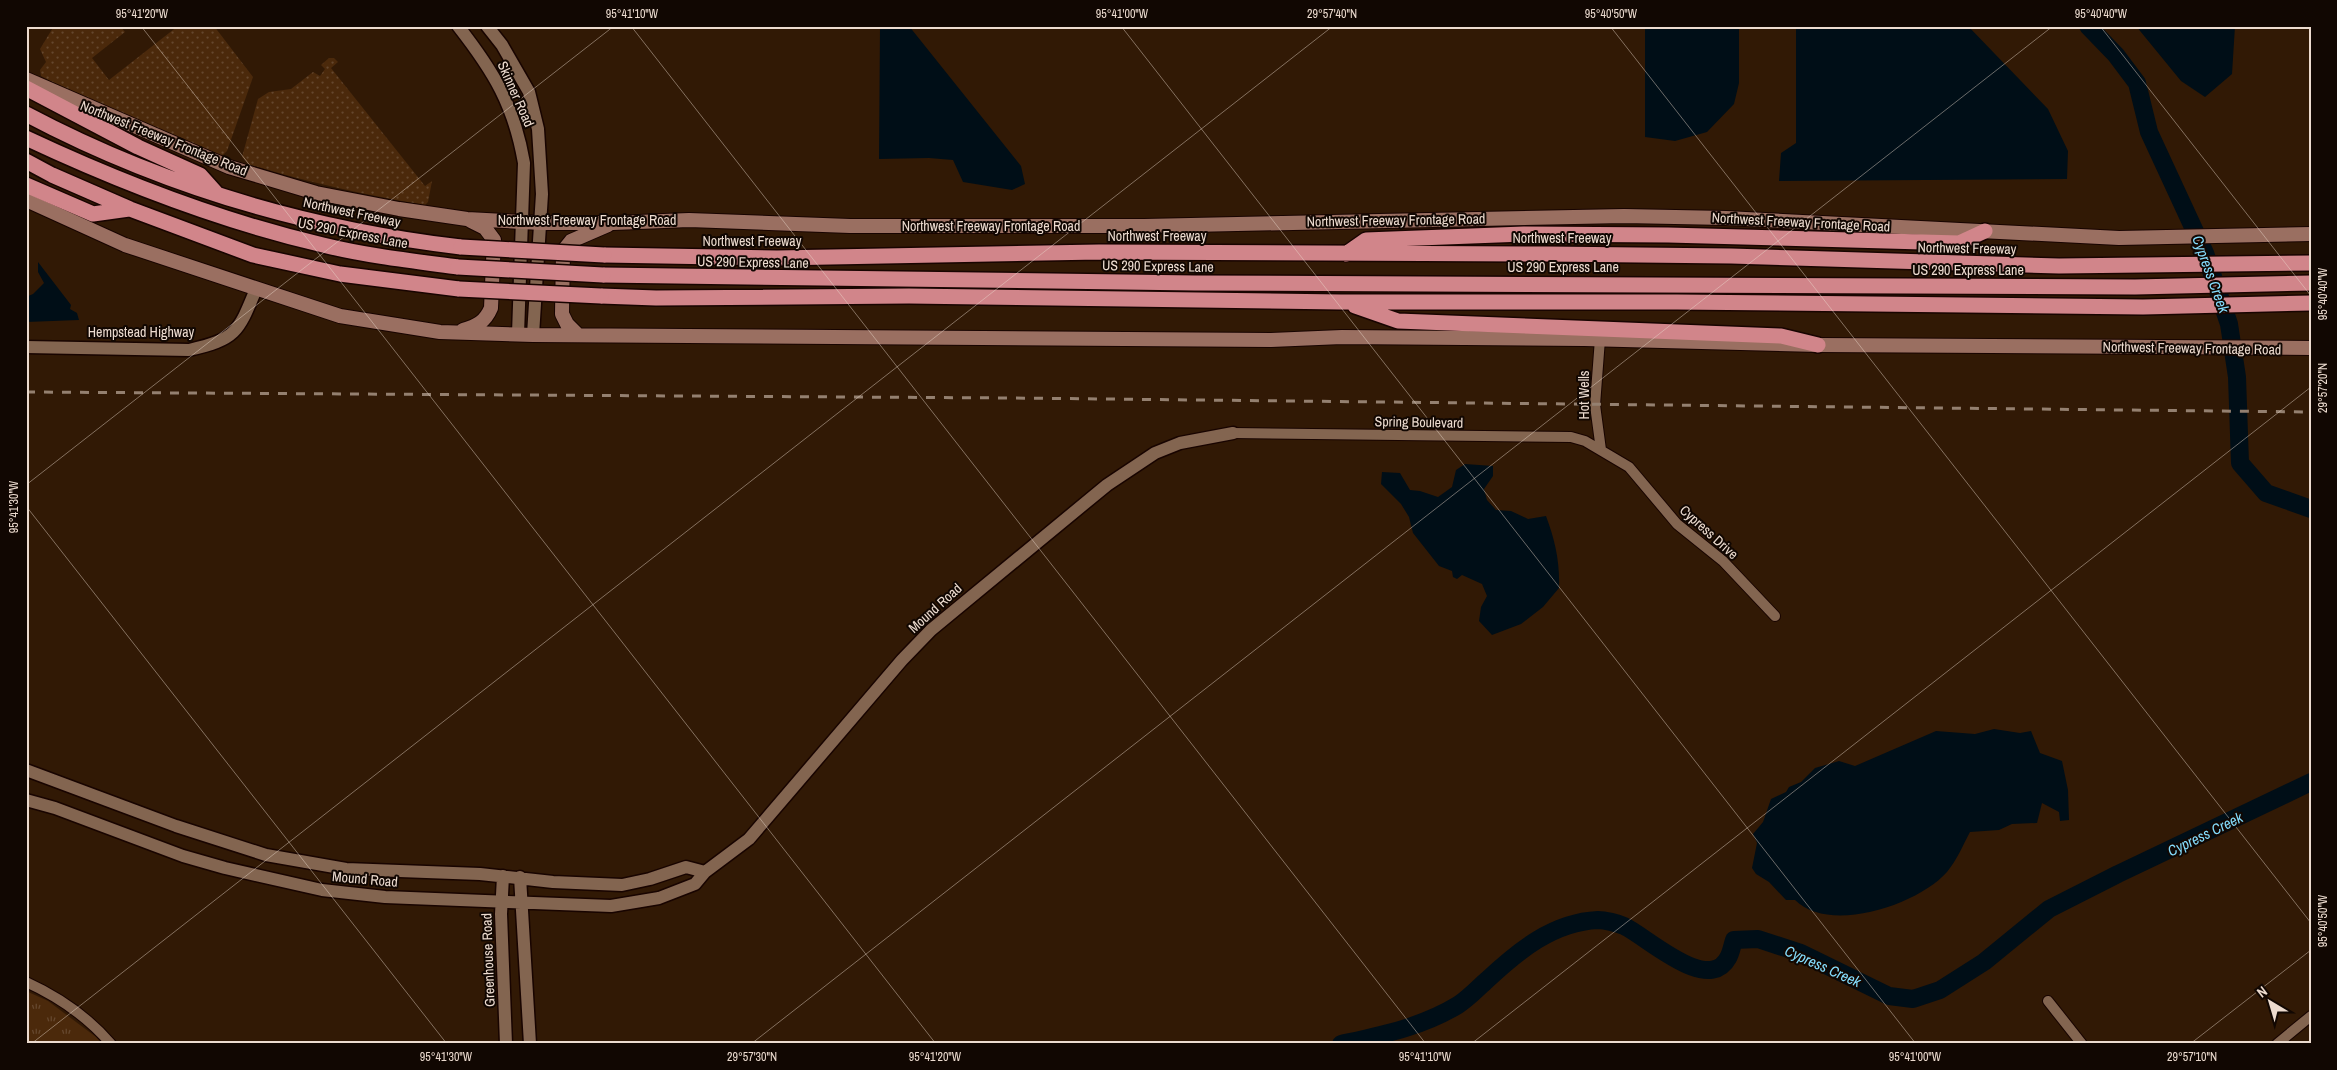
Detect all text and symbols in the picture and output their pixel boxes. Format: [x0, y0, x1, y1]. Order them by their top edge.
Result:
text: 95°41'20"W [116, 6, 169, 22]
text: 95°41'10"W [606, 6, 659, 22]
text: 95°41'00"W [1096, 6, 1149, 22]
text: 29°57'40"N [1307, 6, 1357, 22]
text: 95°40'50"W [1585, 6, 1638, 22]
text: 95°40'40"W [2075, 6, 2128, 22]
street label: Skinner Road [494, 58, 538, 130]
street label: Northwest Freeway Frontage Road [78, 96, 250, 180]
street label: Northwest Freeway [302, 193, 402, 231]
street label: Northwest Freeway Frontage Road [1711, 208, 1891, 236]
street label: Northwest Freeway Frontage Road [1307, 209, 1485, 231]
street label: Northwest Freeway Frontage Road [498, 211, 676, 229]
street label: US 290 Express Lane [296, 214, 410, 252]
street label: Northwest Freeway Frontage Road [902, 217, 1080, 235]
street label: Northwest Freeway [1108, 227, 1207, 245]
street label: Northwest Freeway [1513, 229, 1612, 247]
street label: Northwest Freeway [703, 232, 802, 250]
water label: Cypress Creek [2187, 232, 2235, 317]
street label: Northwest Freeway [1917, 238, 2017, 258]
street label: US 290 Express Lane [697, 252, 809, 272]
street label: US 290 Express Lane [1102, 256, 1214, 276]
street label: US 290 Express Lane [1507, 258, 1619, 276]
street label: US 290 Express Lane [1912, 261, 2024, 279]
text: 95°40'40"W [2315, 267, 2331, 320]
street label: Hempstead Highway [88, 323, 195, 341]
street label: Northwest Freeway Frontage Road [2103, 337, 2281, 359]
text: 29°57'20"N [2315, 363, 2331, 413]
street label: Hot Wells [1575, 370, 1593, 419]
street label: Spring Boulevard [1374, 412, 1464, 432]
text: 95°41'30"W [6, 480, 22, 533]
street label: Cypress Drive [1676, 501, 1742, 563]
street label: Mound Road [905, 579, 965, 637]
water label: Cypress Creek [2164, 806, 2247, 861]
street label: Mound Road [331, 867, 399, 891]
text: 95°40'50"W [2315, 894, 2331, 947]
street label: Greenhouse Road [477, 913, 499, 1007]
water label: Cypress Creek [1782, 940, 1865, 992]
north arrow [2244, 978, 2294, 1028]
text: N [2253, 982, 2271, 1001]
text: 95°41'30"W [420, 1049, 473, 1065]
text: 29°57'30"N [727, 1049, 777, 1065]
text: 95°41'20"W [909, 1049, 962, 1065]
text: 95°41'10"W [1399, 1049, 1452, 1065]
text: 95°41'00"W [1889, 1049, 1942, 1065]
text: 29°57'10"N [2167, 1049, 2217, 1065]

